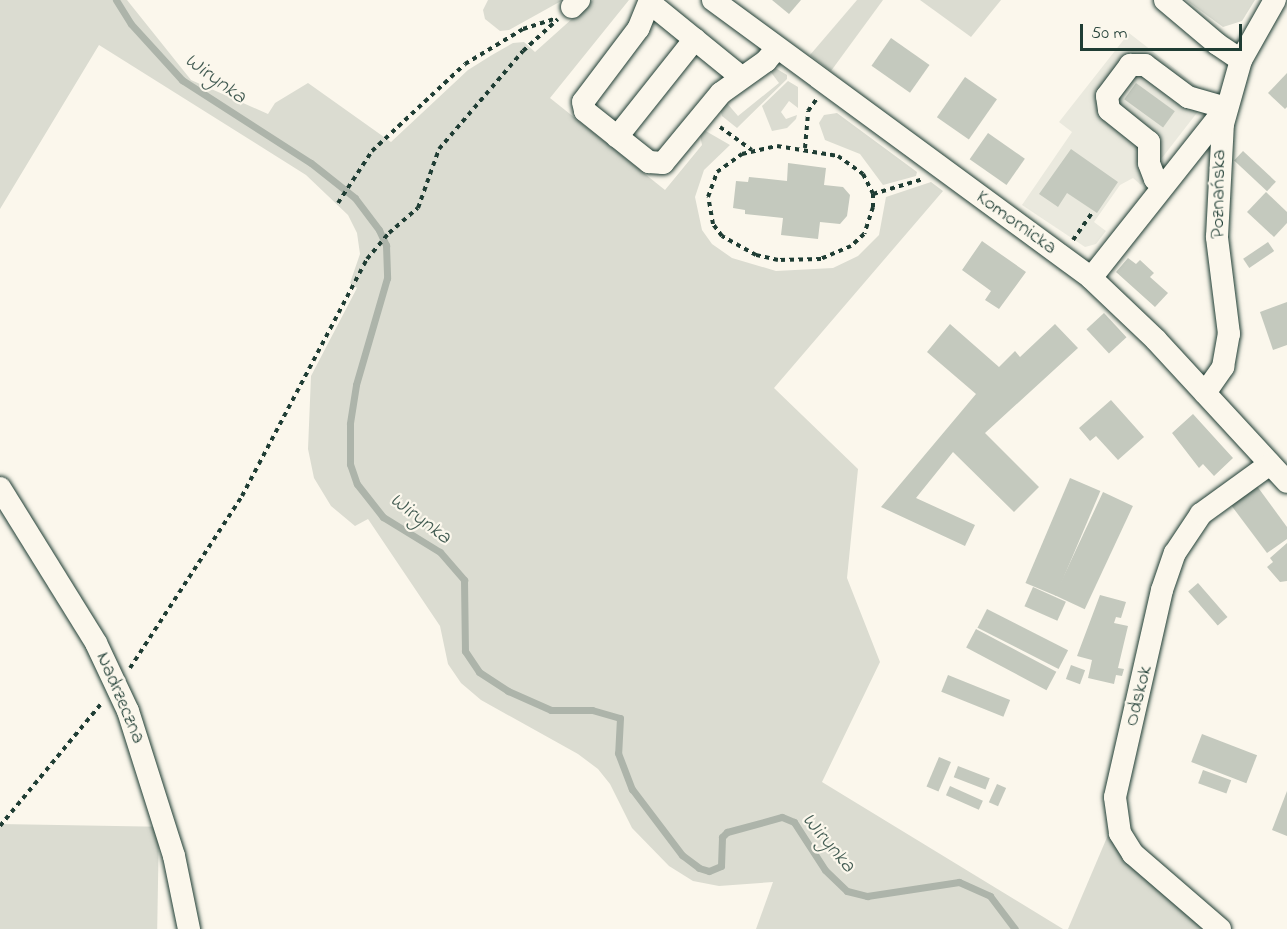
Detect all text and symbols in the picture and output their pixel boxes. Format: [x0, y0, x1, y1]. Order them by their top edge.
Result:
scale bar [1083, 12, 1245, 50]
text: 50 m [1091, 21, 1128, 47]
water label: Wirynka [179, 48, 251, 110]
street label: Poznańska [1206, 149, 1232, 239]
street label: Komornicka [971, 186, 1061, 260]
water label: Wirynka [384, 488, 456, 550]
street label: Nadrzeczna [90, 649, 150, 747]
street label: Odskok [1120, 663, 1158, 729]
water label: Wirynka [796, 808, 860, 878]

